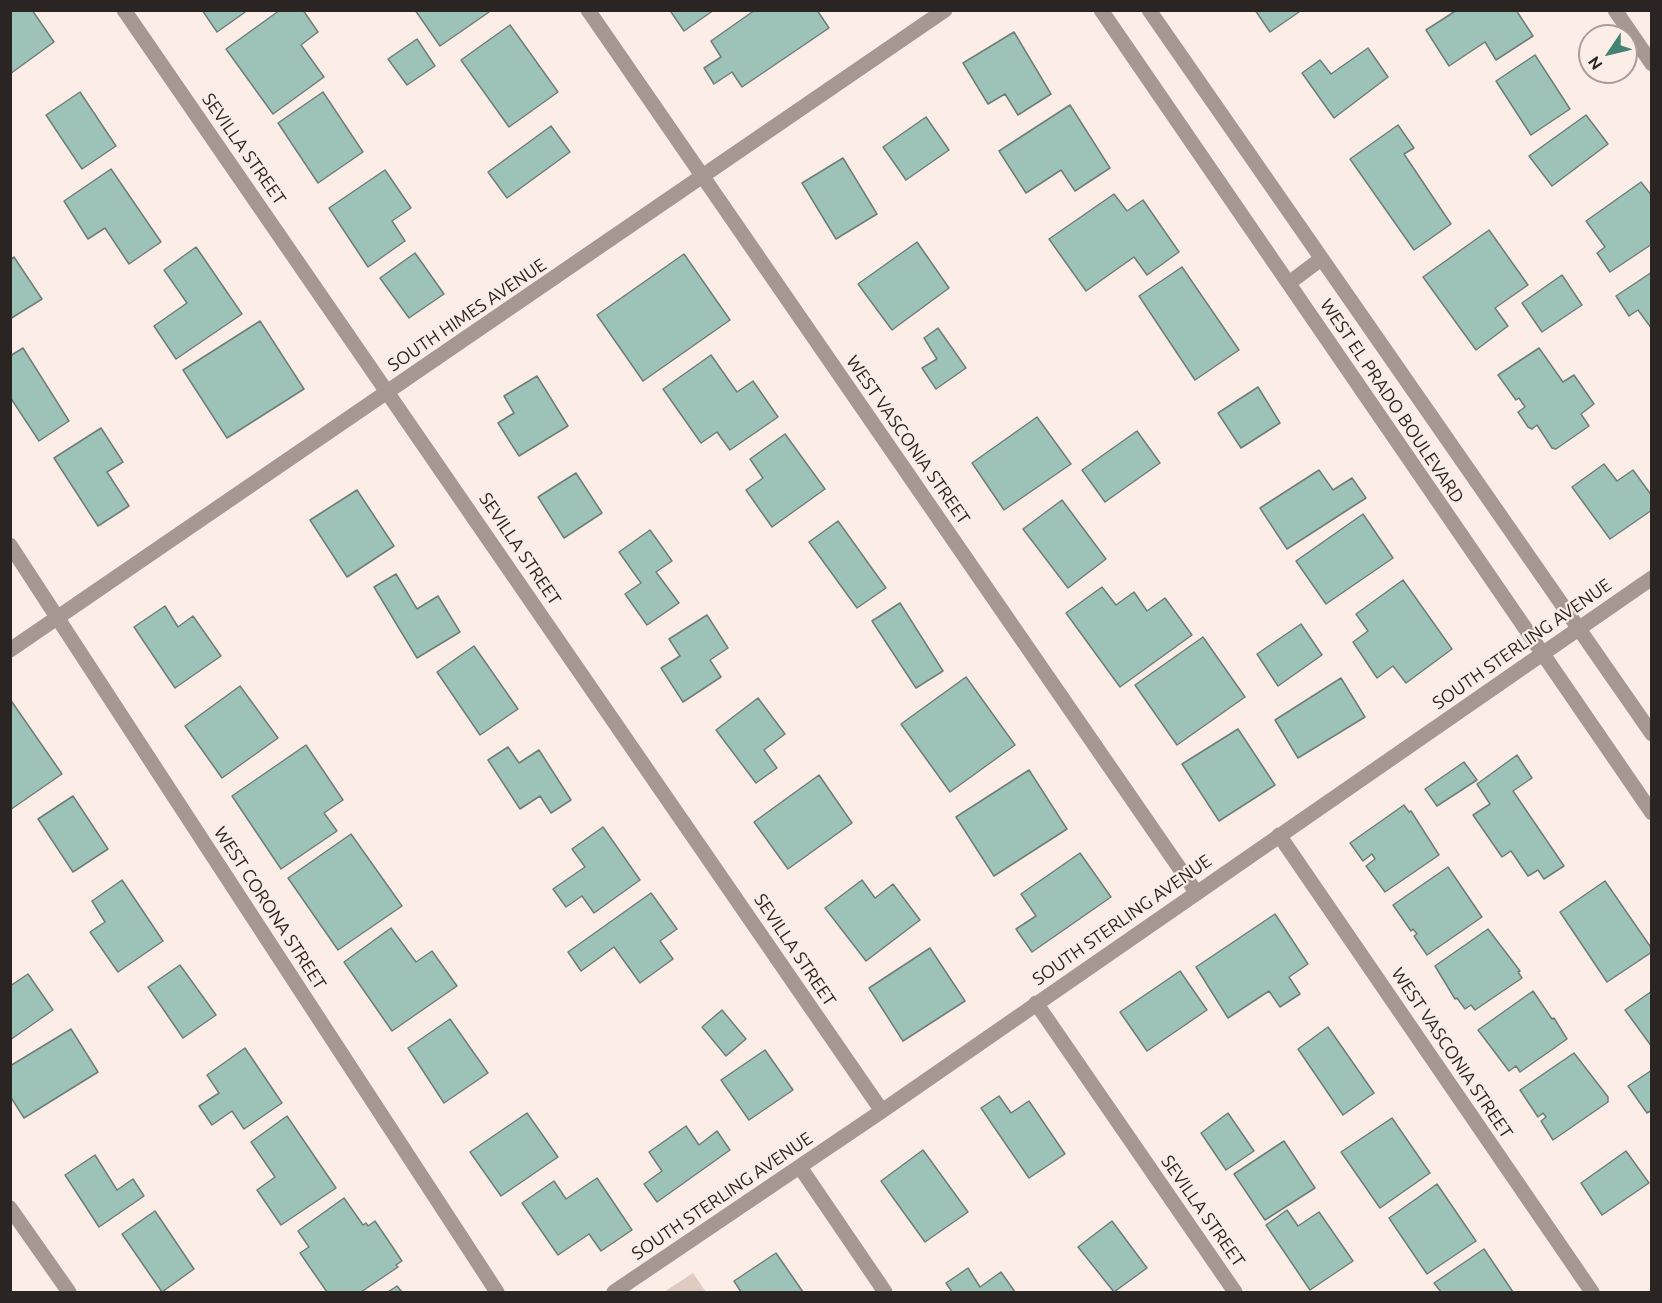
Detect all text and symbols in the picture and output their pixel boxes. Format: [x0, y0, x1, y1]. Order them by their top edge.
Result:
north arrow [1578, 24, 1638, 84]
text: N [1584, 53, 1606, 73]
street label: SEVILLA STREET [198, 89, 290, 209]
street label: SOUTH HIMES AVENUE [384, 254, 550, 376]
street label: WEST EL PRADO BOULEVARD [1315, 295, 1469, 507]
street label: WEST VASCONIA STREET [841, 351, 975, 529]
street label: SEVILLA STREET [474, 489, 566, 609]
street label: SOUTH STERLING AVENUE [1428, 574, 1616, 714]
street label: WEST CORONA STREET [209, 823, 331, 993]
street label: SOUTH STERLING AVENUE [1028, 850, 1216, 990]
street label: SEVILLA STREET [749, 890, 841, 1010]
street label: WEST VASCONIA STREET [1387, 964, 1517, 1142]
street label: SOUTH STERLING AVENUE [628, 1127, 816, 1265]
street label: SEVILLA STREET [1157, 1151, 1249, 1271]

